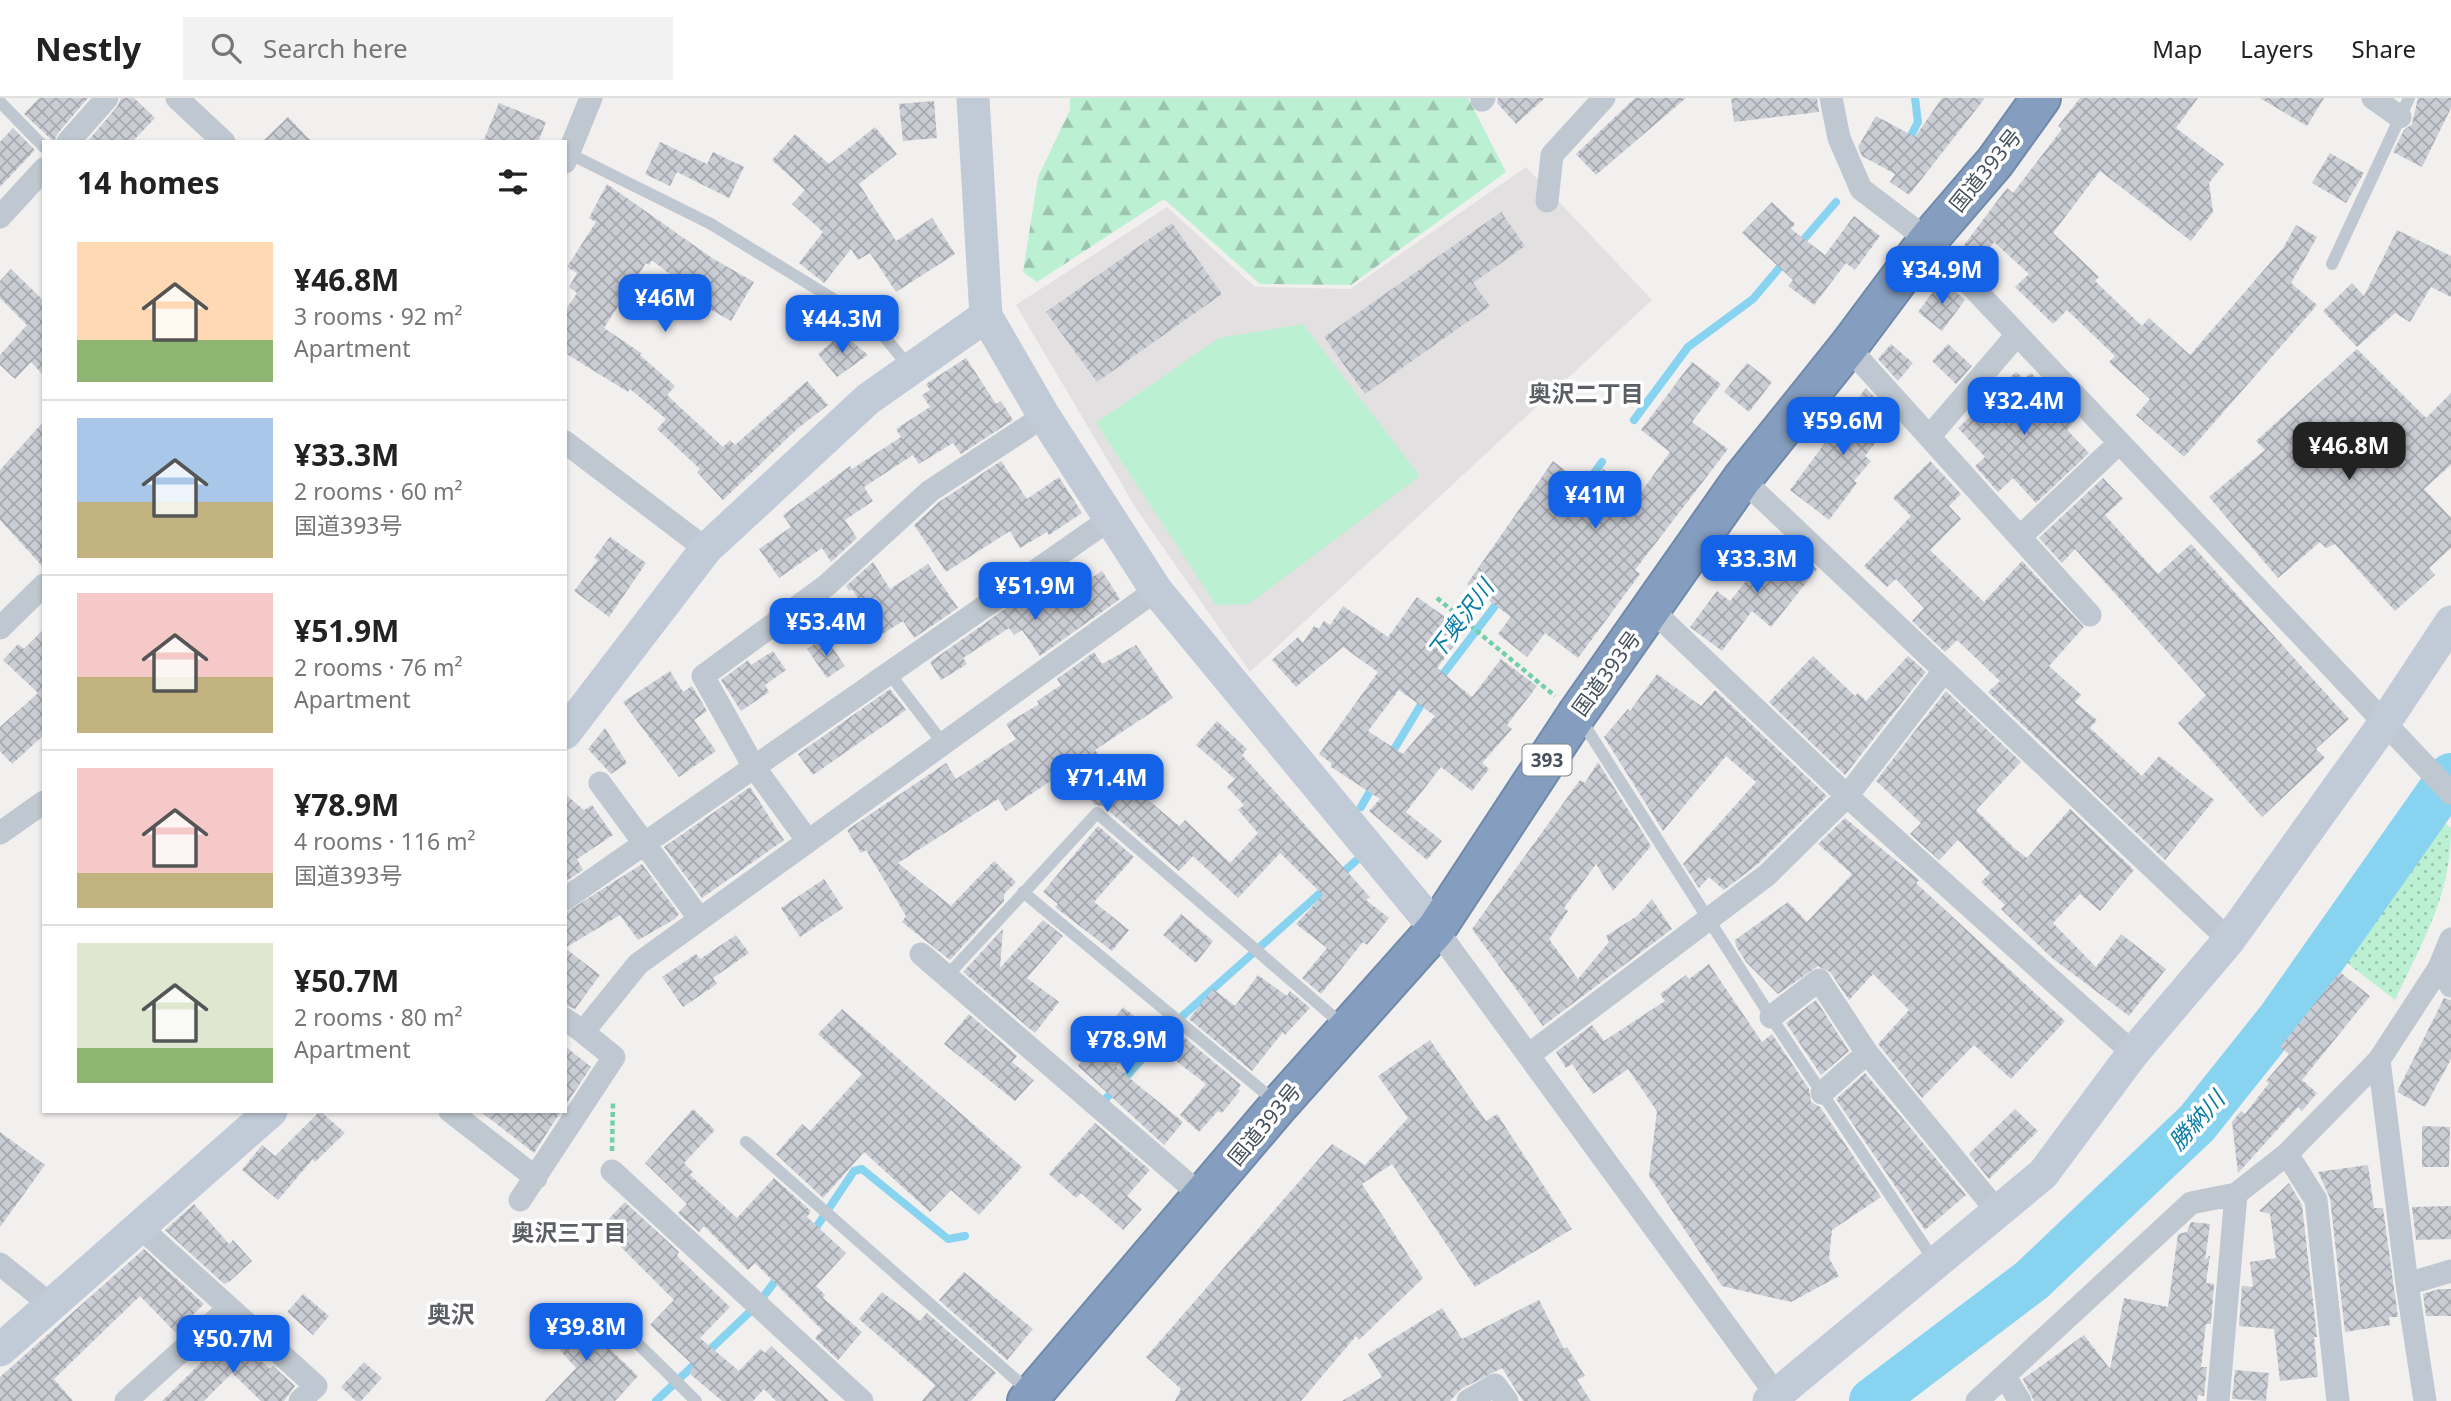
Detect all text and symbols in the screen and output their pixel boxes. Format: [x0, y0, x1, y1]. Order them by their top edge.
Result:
search box [183, 17, 673, 80]
text: Nestly [35, 26, 141, 71]
icon: search [207, 29, 245, 67]
text: Search here [263, 30, 408, 66]
text: Map [2152, 32, 2202, 65]
text: Layers [2240, 32, 2314, 65]
text: Share [2352, 32, 2416, 65]
street label: 国道393号 [1943, 123, 2027, 217]
text: 14 homes [77, 162, 220, 203]
icon: filters [494, 163, 532, 201]
pin: ¥34.9M [1885, 246, 1999, 306]
text: ¥34.9M [1902, 253, 1982, 285]
text: ¥46.8M [294, 259, 399, 300]
icon: home [133, 270, 217, 354]
pin: ¥46M [624, 274, 706, 334]
text: ¥46M [634, 281, 696, 313]
pin: ¥44.3M [785, 296, 899, 355]
text: 3 rooms · 92 m² [294, 300, 463, 332]
text: ¥44.3M [802, 302, 882, 334]
text: Apartment [294, 332, 411, 364]
district label: 奥沢二丁目 [1529, 377, 1644, 409]
pin: ¥32.4M [1967, 378, 2081, 437]
text: ¥32.4M [1984, 384, 2064, 416]
pin: ¥59.6M [1786, 398, 1900, 457]
text: ¥59.6M [1803, 404, 1883, 436]
pin: ¥46.8M [2292, 422, 2406, 482]
text: ¥46.8M [2309, 429, 2389, 461]
text: ¥33.3M [294, 434, 399, 475]
icon: home [133, 446, 217, 530]
pin: ¥41M [1554, 472, 1636, 531]
text: 2 rooms · 60 m² [294, 475, 463, 507]
text: ¥41M [1564, 478, 1626, 510]
text: 国道393号 [294, 509, 402, 541]
pin: ¥33.3M [1700, 536, 1814, 595]
text: ¥33.3M [1717, 542, 1797, 574]
pin: ¥51.9M [978, 562, 1092, 622]
text: ¥51.9M [995, 569, 1075, 601]
water label: 下奥沢川 [1420, 570, 1502, 665]
pin: ¥53.4M [769, 598, 883, 658]
text: ¥53.4M [786, 605, 866, 637]
text: ¥51.9M [294, 610, 399, 651]
icon: home [133, 621, 217, 705]
street label: 国道393号 [1566, 625, 1646, 721]
text: 2 rooms · 76 m² [294, 651, 463, 683]
text: Apartment [294, 683, 411, 715]
road number: 393 [1522, 744, 1572, 776]
pin: ¥71.4M [1050, 754, 1164, 814]
text: ¥71.4M [1067, 761, 1147, 793]
text: ¥78.9M [294, 784, 399, 825]
icon: home [133, 796, 217, 880]
text: 4 rooms · 116 m² [294, 825, 476, 857]
text: 国道393号 [294, 859, 402, 891]
text: ¥50.7M [294, 960, 399, 1001]
icon: home [133, 971, 217, 1055]
text: 2 rooms · 80 m² [294, 1001, 463, 1033]
pin: ¥78.9M [1070, 1016, 1184, 1076]
text: ¥78.9M [1087, 1023, 1167, 1055]
text: Apartment [294, 1033, 411, 1065]
street label: 国道393号 [1221, 1077, 1307, 1171]
water label: 勝納川 [2161, 1081, 2233, 1156]
district label: 奥沢三丁目 [512, 1216, 627, 1248]
district label: 奥沢 [427, 1297, 475, 1330]
pin: ¥39.8M [529, 1304, 643, 1363]
text: ¥39.8M [546, 1310, 626, 1342]
pin: ¥50.7M [176, 1316, 290, 1375]
text: ¥50.7M [193, 1322, 273, 1354]

